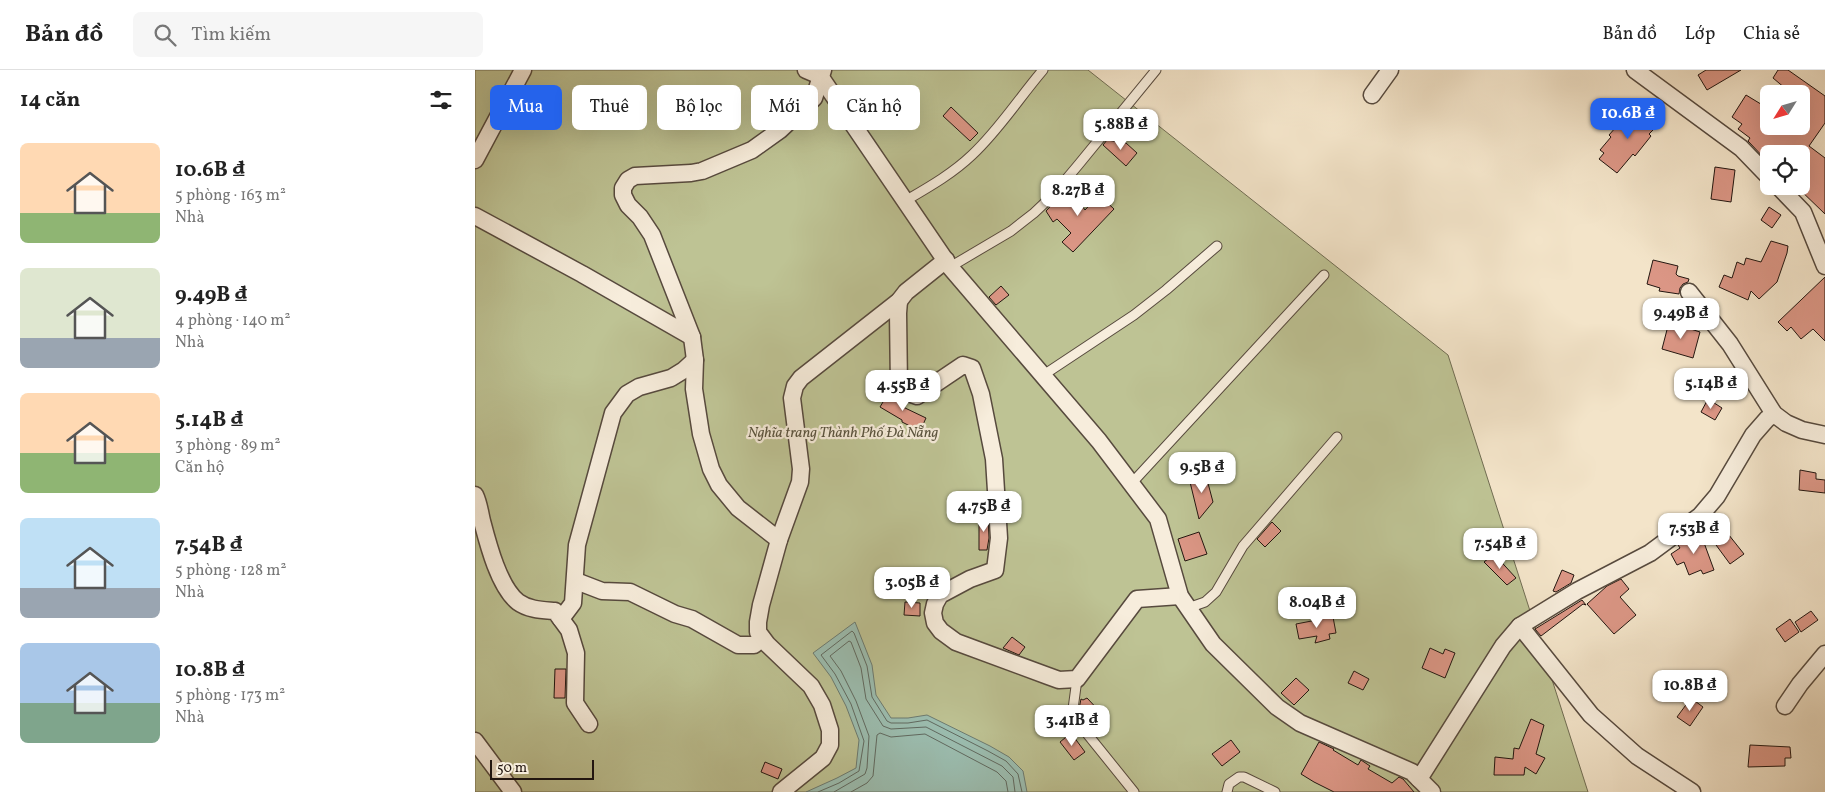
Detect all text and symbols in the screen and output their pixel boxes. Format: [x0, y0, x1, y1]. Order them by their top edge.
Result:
search box [133, 12, 483, 57]
text: Bản đồ [25, 18, 103, 52]
icon: search [151, 21, 179, 49]
text: Tìm kiếm [191, 22, 271, 48]
text: Bản đồ [1603, 22, 1657, 47]
text: Lớp [1685, 22, 1715, 47]
text: Chia sẻ [1743, 22, 1800, 47]
chip: Mua [490, 85, 562, 130]
chip: Thuê [572, 85, 647, 130]
chip: Bộ lọc [657, 85, 741, 130]
chip: Mới [751, 85, 818, 130]
chip: Căn hộ [828, 85, 920, 130]
north arrow [1760, 85, 1810, 135]
map controls [1760, 85, 1810, 195]
text: 14 căn [20, 86, 80, 115]
icon: filters [427, 86, 455, 114]
pin: 10.6B ₫ [1582, 98, 1674, 140]
text: 10.6B ₫ [1601, 103, 1655, 125]
pin: 5.88B ₫ [1075, 108, 1167, 151]
text: 5.88B ₫ [1094, 114, 1148, 136]
button: locate [1760, 145, 1810, 195]
text: 10.6B ₫ [175, 156, 245, 185]
icon: home [60, 163, 120, 223]
pin: 8.27B ₫ [1032, 174, 1124, 217]
text: 8.27B ₫ [1052, 180, 1104, 202]
text: 5 phòng · 163 m² [175, 185, 286, 207]
text: Nhà [175, 207, 204, 229]
text: 9.49B ₫ [175, 281, 247, 310]
icon: home [60, 288, 120, 348]
pin: 9.49B ₫ [1635, 298, 1727, 340]
text: 9.49B ₫ [1653, 303, 1709, 325]
text: 4 phòng · 140 m² [175, 310, 290, 332]
text: Nhà [175, 332, 204, 354]
pin: 5.14B ₫ [1665, 368, 1757, 410]
pin: 4.55B ₫ [857, 370, 949, 412]
text: 5.14B ₫ [1685, 373, 1737, 395]
text: 4.55B ₫ [876, 375, 930, 397]
text: 5.14B ₫ [175, 406, 243, 435]
icon: home [60, 413, 120, 473]
park label: Nghĩa trang Thành Phố Đà Nẵng [748, 423, 938, 444]
text: 3 phòng · 89 m² [175, 435, 280, 457]
pin: 9.5B ₫ [1161, 452, 1243, 494]
text: Căn hộ [175, 457, 224, 479]
text: 9.5B ₫ [1180, 457, 1224, 479]
pin: 4.75B ₫ [938, 490, 1030, 533]
text: 4.75B ₫ [958, 496, 1010, 518]
pin: 7.53B ₫ [1648, 512, 1740, 555]
text: 7.53B ₫ [1669, 518, 1719, 540]
pin: 7.54B ₫ [1454, 528, 1546, 570]
text: 7.54B ₫ [175, 531, 243, 560]
text: 7.54B ₫ [1474, 533, 1526, 555]
icon: home [60, 538, 120, 598]
text: 5 phòng · 128 m² [175, 560, 286, 582]
pin: 3.05B ₫ [866, 566, 958, 609]
text: 3.05B ₫ [885, 572, 939, 594]
text: Nhà [175, 582, 204, 604]
pin: 8.04B ₫ [1271, 586, 1363, 629]
text: 8.04B ₫ [1289, 592, 1345, 614]
text: 10.8B ₫ [175, 656, 245, 685]
icon: home [60, 663, 120, 723]
pin: 10.8B ₫ [1644, 670, 1736, 712]
text: 10.8B ₫ [1663, 675, 1717, 697]
text: 5 phòng · 173 m² [175, 685, 285, 707]
pin: 3.41B ₫ [1026, 704, 1118, 747]
text: Nhà [175, 707, 204, 729]
text: 3.41B ₫ [1046, 710, 1098, 732]
scale bar [490, 757, 594, 780]
text: 50 m [497, 759, 527, 778]

